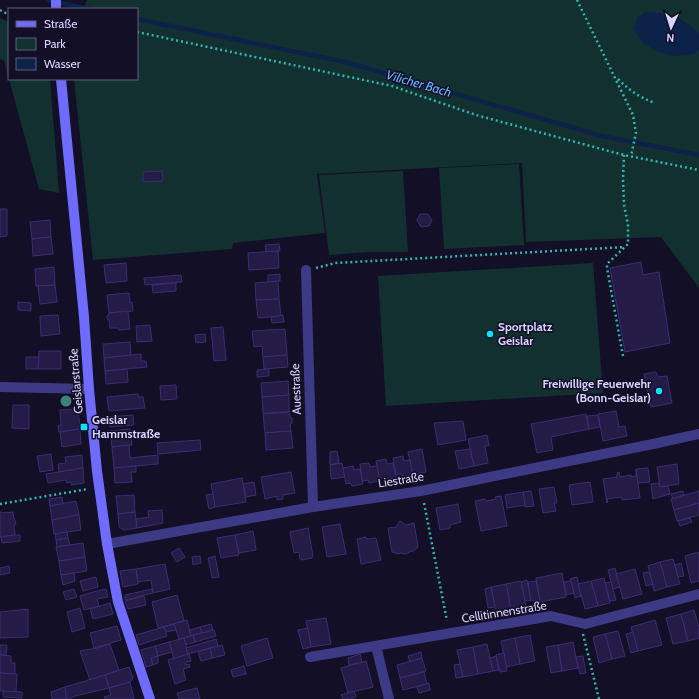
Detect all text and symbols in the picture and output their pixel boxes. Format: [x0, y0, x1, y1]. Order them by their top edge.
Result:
legend [8, 8, 138, 80]
north arrow [651, 8, 691, 48]
text: Straße [44, 16, 77, 31]
text: N [666, 31, 675, 45]
text: Park [44, 36, 66, 51]
text: Wasser [44, 56, 81, 71]
water label: Vilicher Bach [385, 66, 453, 100]
place label: Sportplatz Geislar [498, 319, 553, 348]
marker: Sportplatz Geislar [485, 329, 495, 339]
street label: Geislarstraße [65, 348, 86, 414]
street label: Auestraße [287, 363, 304, 415]
place label: Freiwillige Feuerwehr (Bonn-Geislar) [542, 376, 651, 405]
marker: Freiwillige Feuerwehr (Bonn-Geislar) [654, 386, 664, 396]
place label: Geislar Hammstraße [92, 412, 160, 441]
marker: Geislar Hammstraße [79, 422, 89, 432]
street label: Liestraße [377, 468, 425, 491]
street label: Cellitinnenstraße [460, 597, 548, 626]

